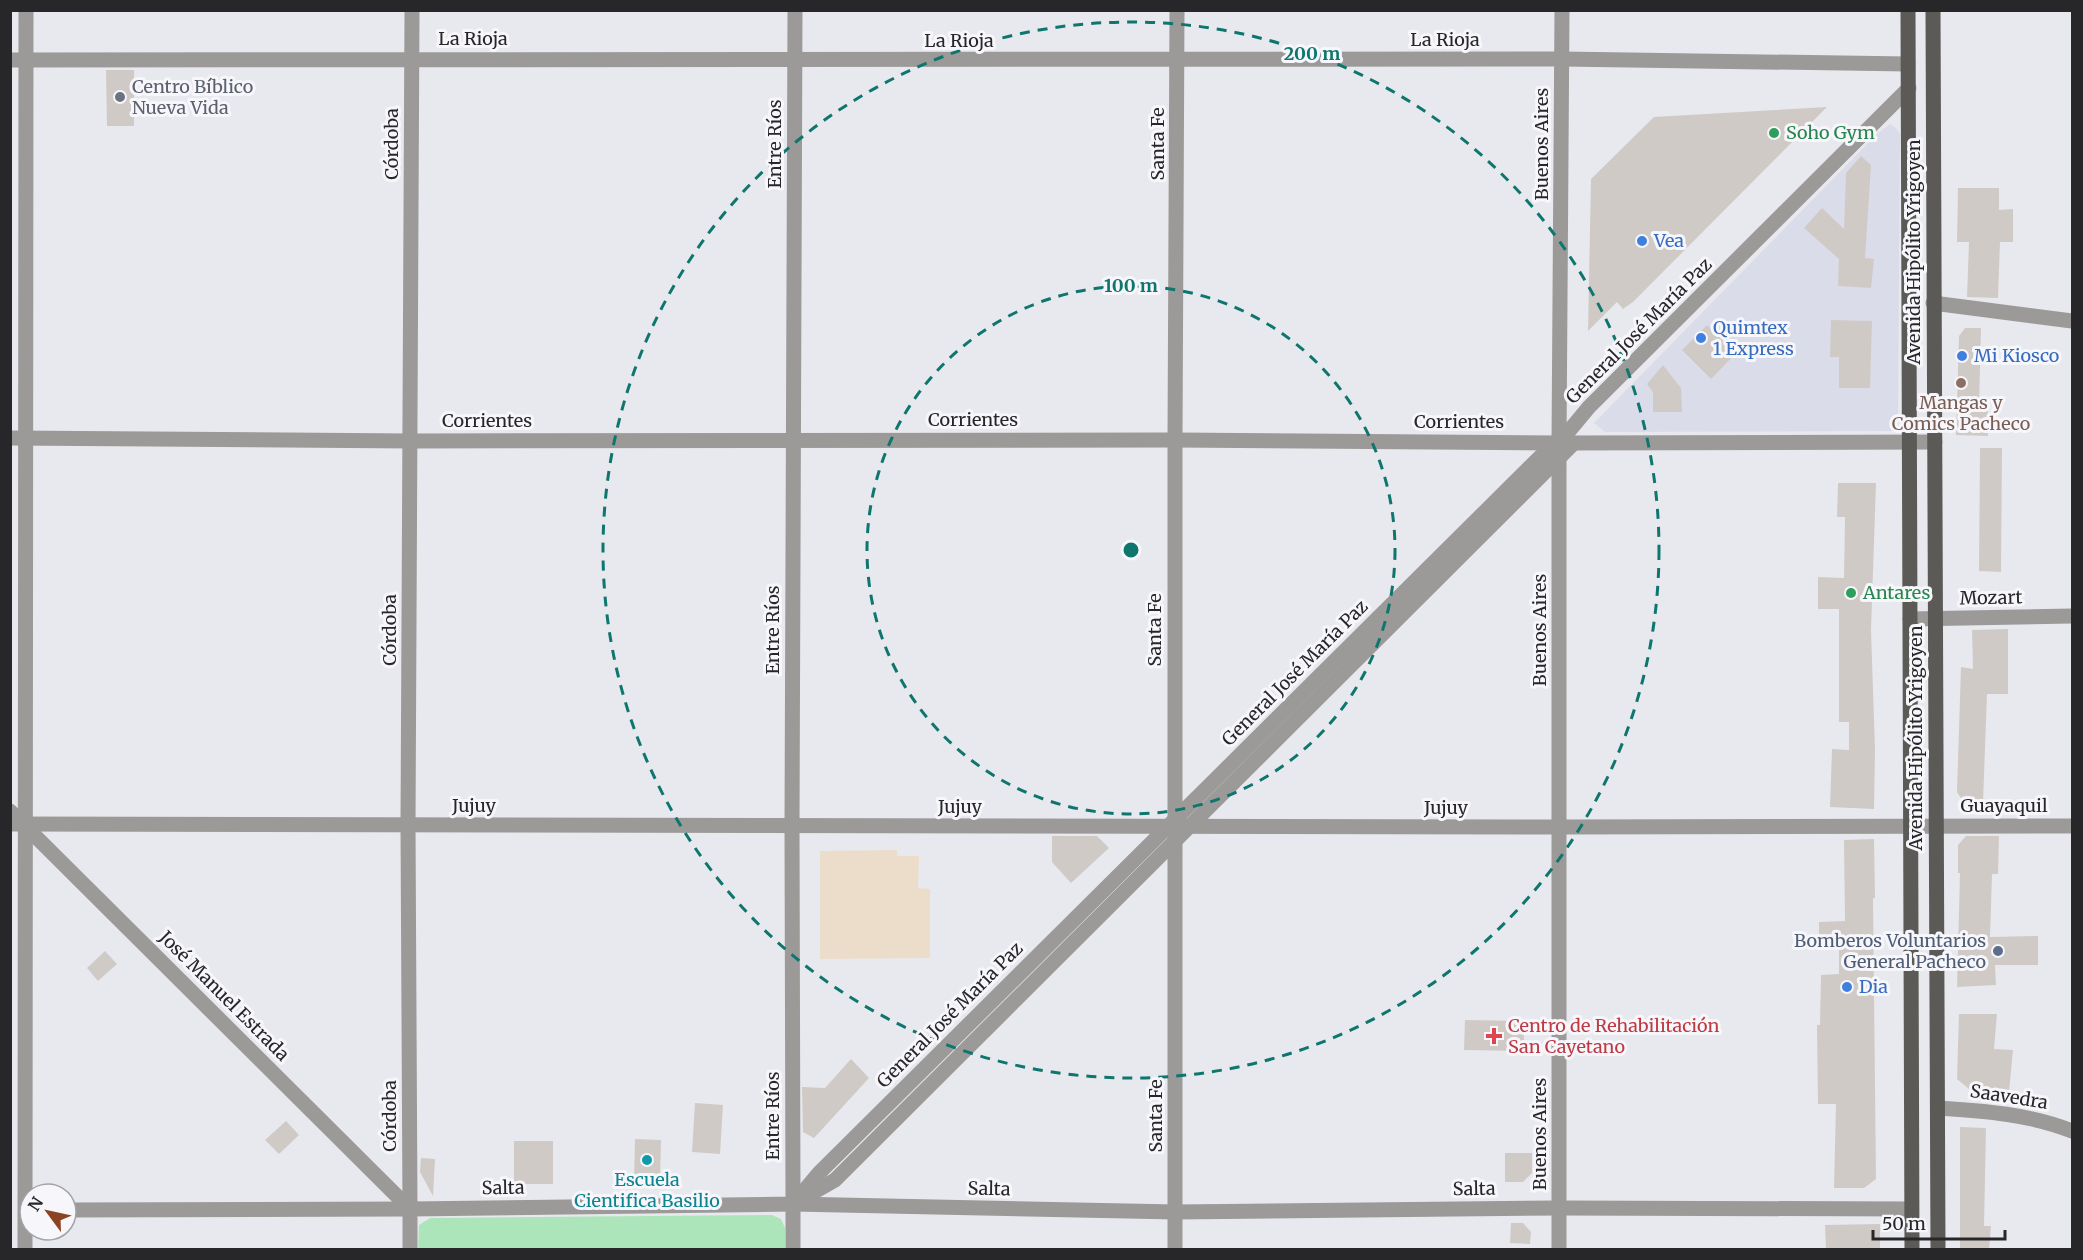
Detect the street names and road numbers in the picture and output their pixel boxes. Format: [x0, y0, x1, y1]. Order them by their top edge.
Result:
street label: La Rioja [438, 27, 508, 50]
street label: La Rioja [1410, 28, 1480, 51]
street label: La Rioja [924, 29, 994, 52]
street label: Buenos Aires [1530, 87, 1553, 200]
street label: Entre Ríos [763, 99, 786, 189]
street label: Santa Fe [1146, 107, 1169, 181]
street label: Córdoba [380, 108, 403, 180]
street label: Avenida Hipólito Yrigoyen [1902, 139, 1925, 366]
street label: General José María Paz [1561, 253, 1717, 408]
street label: Corrientes [928, 408, 1018, 431]
street label: Corrientes [442, 409, 532, 432]
street label: Corrientes [1414, 410, 1504, 433]
street label: Buenos Aires [1528, 573, 1551, 686]
street label: Entre Ríos [761, 585, 784, 675]
street label: Mozart [1959, 585, 2023, 610]
street label: Santa Fe [1143, 593, 1166, 667]
street label: Córdoba [378, 594, 401, 666]
street label: General José María Paz [1217, 595, 1373, 750]
street label: Avenida Hipólito Yrigoyen [1904, 625, 1927, 852]
street label: Jujuy [451, 794, 496, 817]
street label: Guayaquil [1961, 794, 2048, 817]
street label: Jujuy [937, 795, 982, 818]
street label: Jujuy [1423, 796, 1468, 819]
street label: José Manuel Estrada [154, 925, 294, 1066]
street label: General José María Paz [872, 937, 1028, 1092]
street label: Entre Ríos [761, 1071, 784, 1161]
street label: Buenos Aires [1528, 1077, 1551, 1190]
street label: Santa Fe [1144, 1079, 1167, 1153]
street label: Saavedra [1969, 1079, 2050, 1114]
street label: Córdoba [378, 1080, 401, 1152]
street label: Salta [481, 1176, 525, 1199]
street label: Salta [967, 1177, 1011, 1200]
street label: Salta [1452, 1177, 1496, 1200]

